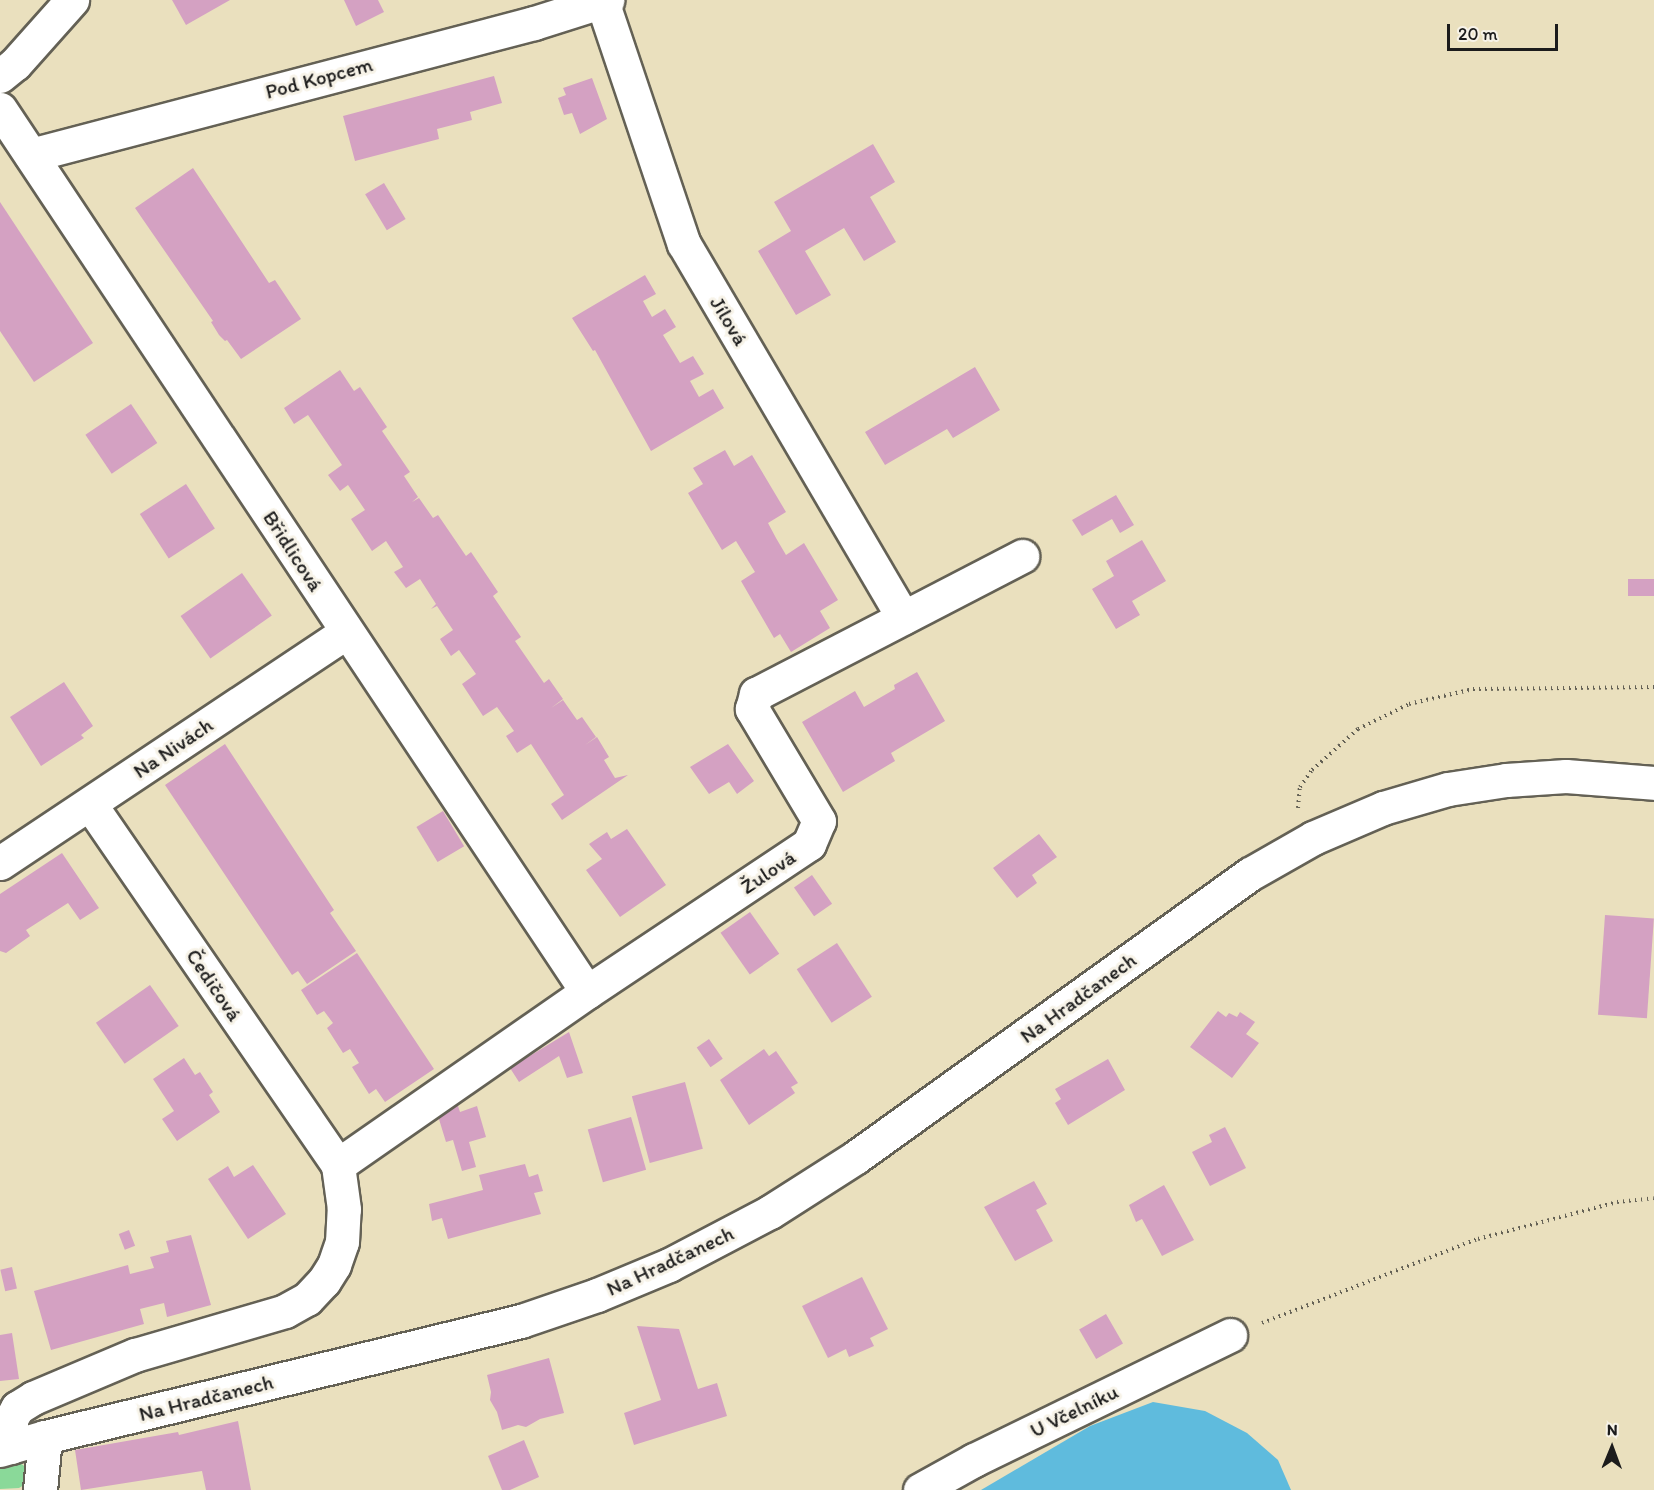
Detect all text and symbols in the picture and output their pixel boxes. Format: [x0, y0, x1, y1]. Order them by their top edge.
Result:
scale bar [1450, 12, 1561, 50]
text: 20 m [1458, 23, 1498, 45]
street label: Pod Kopcem [262, 51, 376, 105]
street label: Jílová [705, 292, 753, 350]
street label: Břidlicová [258, 506, 328, 596]
street label: Na Nivách [128, 712, 218, 784]
street label: Žulová [736, 845, 800, 899]
street label: Čedičová [181, 944, 247, 1026]
street label: Na Hradčanech [1015, 947, 1141, 1049]
street label: Na Hradčanech [602, 1220, 738, 1302]
street label: Na Hradčanech [136, 1369, 276, 1427]
street label: U Včelníku [1026, 1379, 1122, 1443]
north arrow [1582, 1418, 1642, 1478]
text: N [1607, 1420, 1618, 1439]

